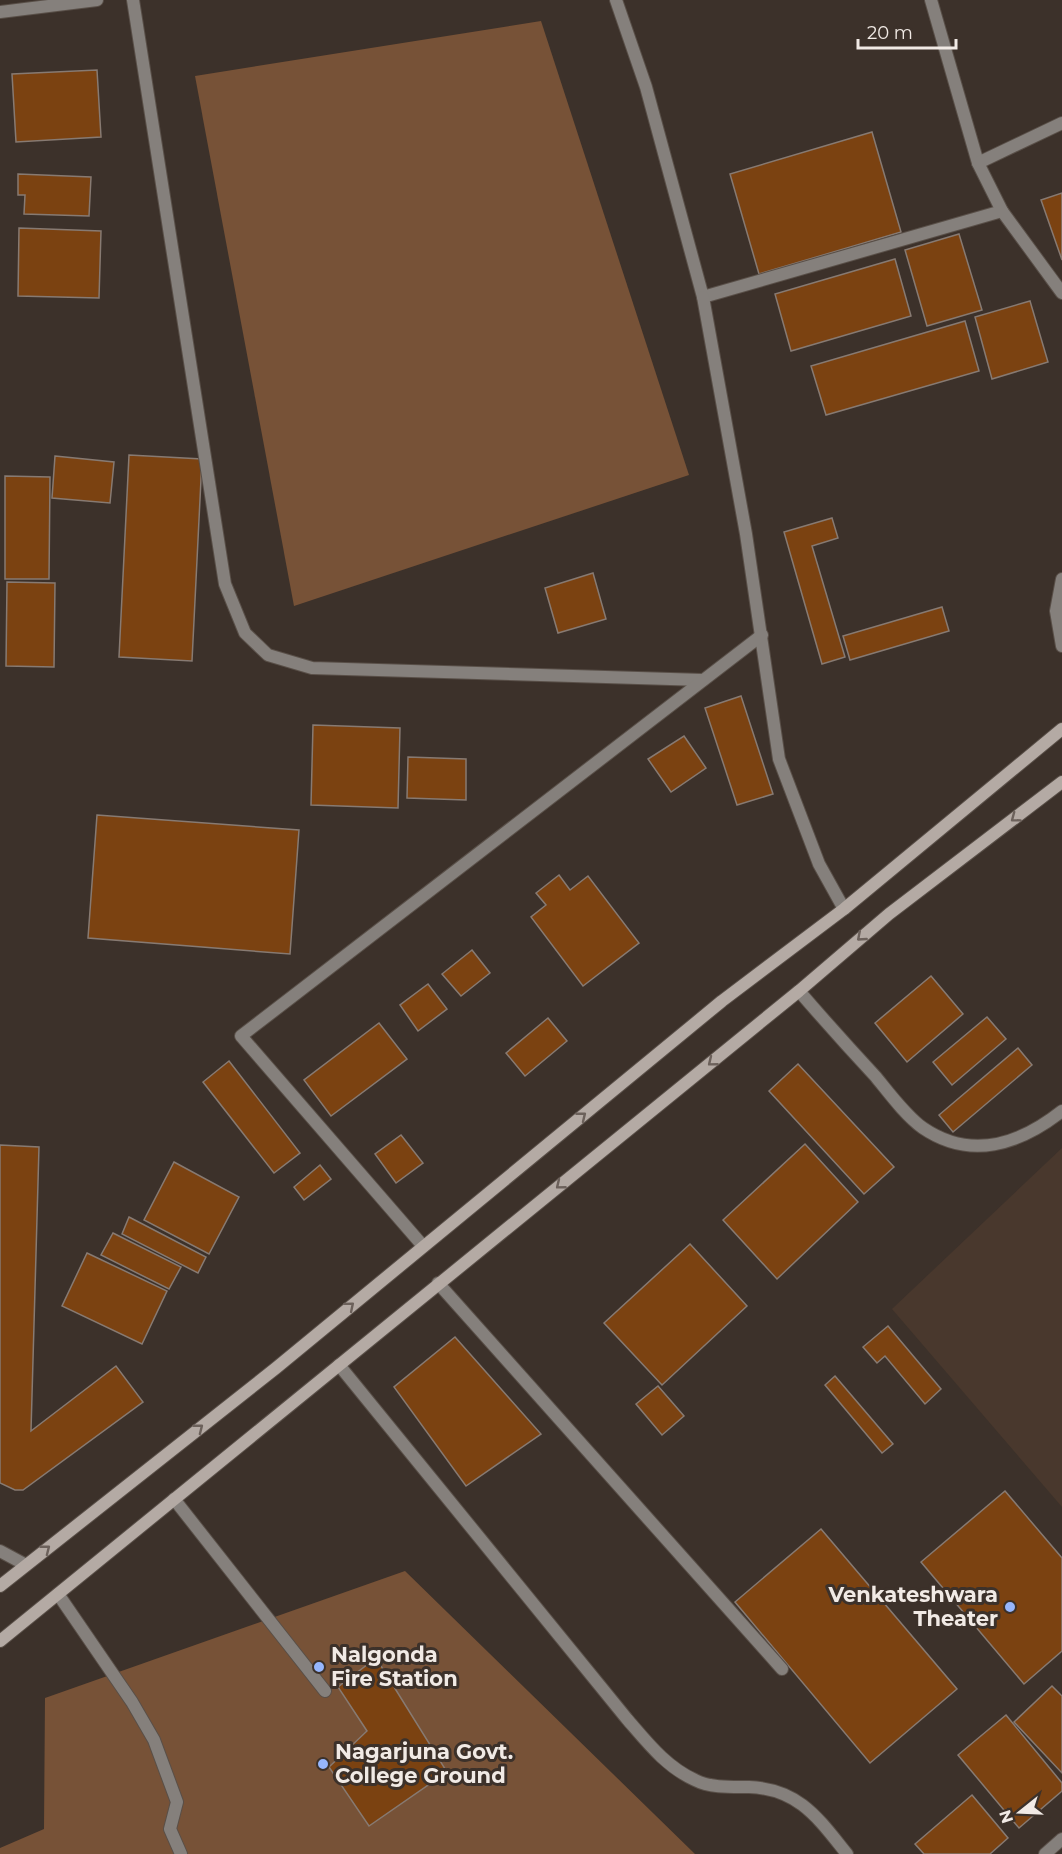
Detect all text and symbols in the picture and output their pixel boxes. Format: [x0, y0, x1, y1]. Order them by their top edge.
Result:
scale bar [858, 12, 956, 50]
text: 20 m [867, 22, 913, 44]
one-way arrow [1011, 810, 1022, 821]
one-way arrow [857, 930, 868, 941]
one-way arrow [707, 1055, 718, 1066]
one-way arrow [575, 1112, 586, 1123]
one-way arrow [556, 1177, 567, 1188]
one-way arrow [343, 1302, 354, 1313]
one-way arrow [192, 1425, 203, 1436]
one-way arrow [39, 1546, 50, 1557]
place label: Venkateshwara Theater [827, 1582, 998, 1631]
marker: Venkateshwara Theater [1003, 1600, 1017, 1614]
place label: Nalgonda Fire Station [331, 1642, 458, 1691]
marker: Nalgonda Fire Station [312, 1660, 326, 1674]
place label: Nagarjuna Govt. College Ground [335, 1739, 513, 1788]
marker: Nagarjuna Govt. College Ground [316, 1757, 330, 1771]
north arrow [990, 1782, 1050, 1842]
text: N [995, 1807, 1017, 1826]

